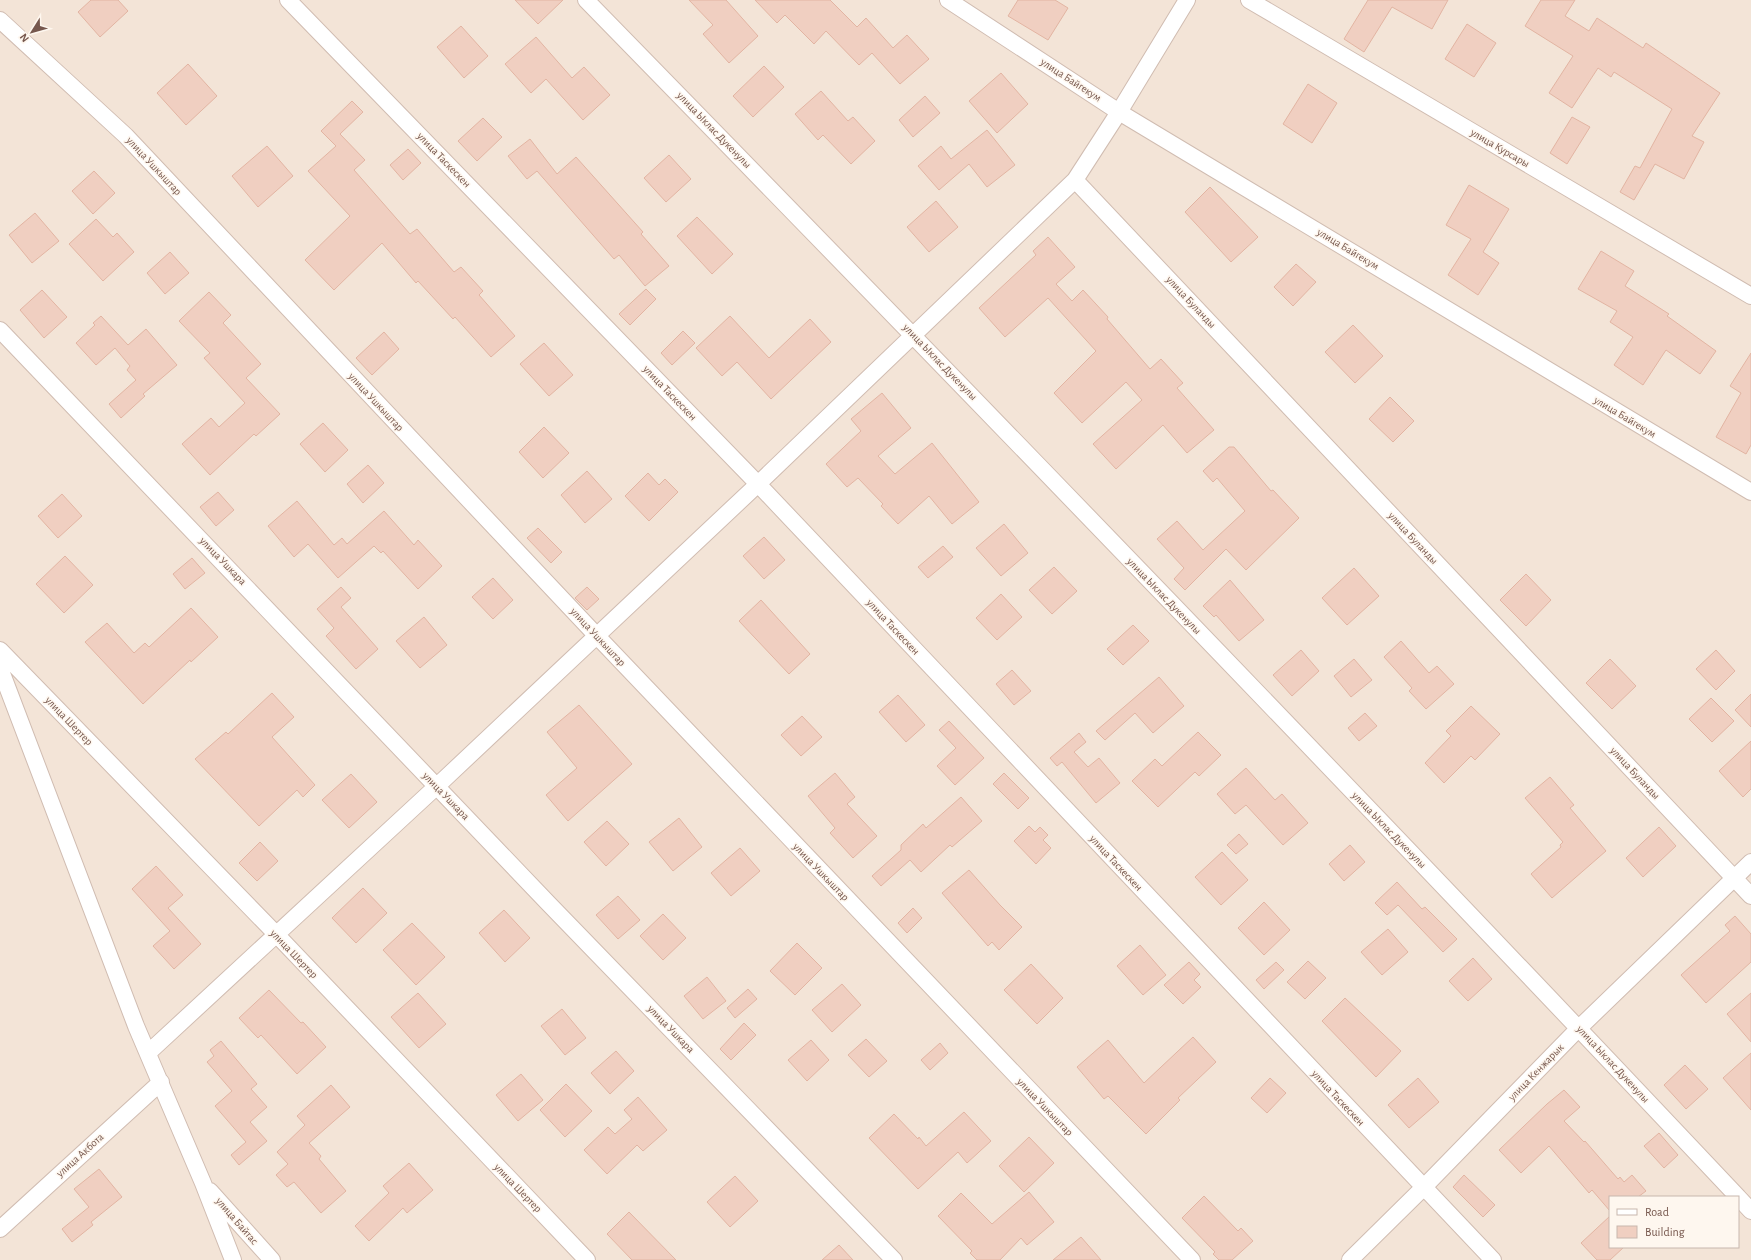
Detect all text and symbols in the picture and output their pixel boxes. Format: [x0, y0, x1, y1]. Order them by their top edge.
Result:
north arrow [12, 12, 52, 52]
text: N [18, 31, 31, 44]
street label: улица Байгекум [1038, 56, 1104, 104]
street label: улица Ыклас Дукенулы [674, 89, 753, 170]
street label: улица Курсары [1468, 126, 1531, 169]
street label: улица Таскескен [414, 130, 473, 190]
street label: улица Ушкыштар [124, 134, 184, 198]
street label: улица Байгекум [1314, 226, 1381, 272]
street label: улица Буланды [1163, 273, 1218, 330]
street label: улица Ыклас Дукенулы [900, 321, 979, 402]
street label: улица Таскескен [640, 363, 699, 423]
street label: улица Ушкыштар [346, 370, 406, 434]
street label: улица Байгекум [1591, 394, 1658, 440]
street label: улица Буланды [1385, 509, 1440, 566]
street label: улица Ушкара [197, 534, 248, 587]
street label: улица Ыклас Дукенулы [1124, 555, 1203, 636]
street label: улица Таскескен [864, 596, 922, 657]
street label: улица Ушкыштар [568, 605, 628, 669]
street label: улица Шертер [42, 694, 95, 748]
street label: улица Буланды [1607, 744, 1662, 801]
street label: улица Ушкара [420, 769, 471, 822]
street label: улица Ыклас Дукенулы [1349, 789, 1428, 870]
street label: улица Таскескен [1087, 832, 1145, 893]
street label: улица Ушкыштар [790, 840, 851, 903]
street label: улица Шертер [267, 927, 320, 981]
street label: улица Ушкара [645, 1002, 696, 1055]
street label: улица Ыклас Дукенулы [1574, 1023, 1652, 1105]
street label: улица Кенжарык [1506, 1041, 1566, 1103]
street label: улица Таскескен [1309, 1067, 1367, 1128]
street label: улица Ушкыштар [1014, 1075, 1075, 1138]
street label: улица Акбота [54, 1131, 106, 1180]
street label: улица Шертер [491, 1161, 544, 1215]
street label: улица Байтас [213, 1195, 260, 1247]
legend [1609, 1196, 1739, 1248]
text: Road [1645, 1206, 1669, 1218]
text: Building [1645, 1226, 1685, 1238]

